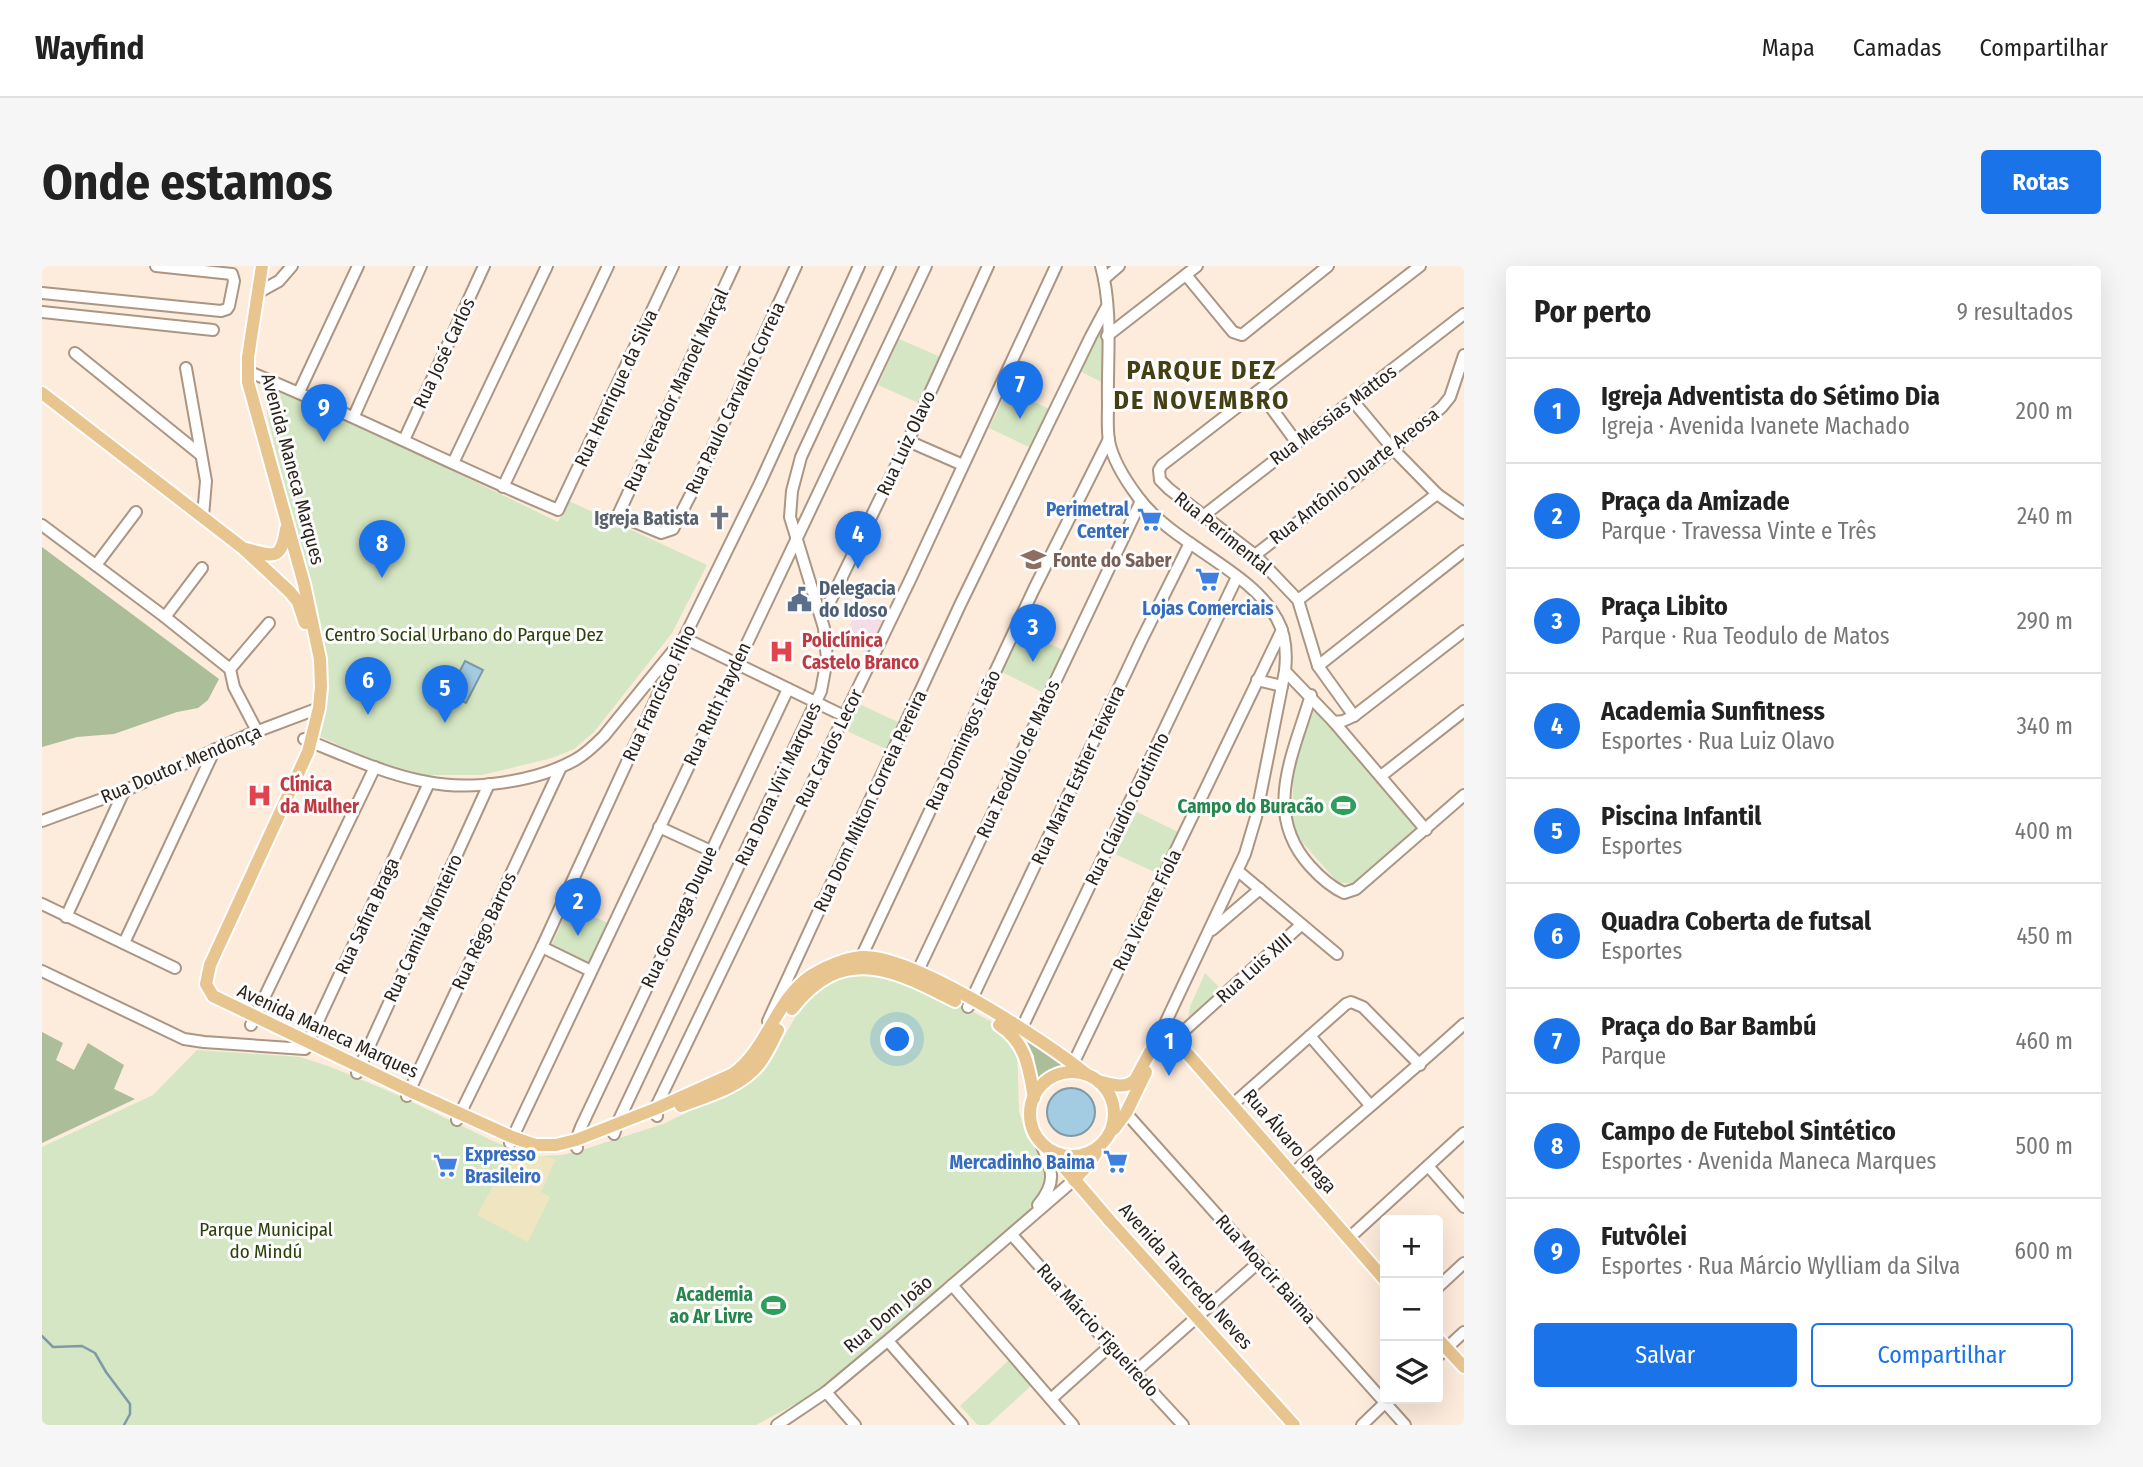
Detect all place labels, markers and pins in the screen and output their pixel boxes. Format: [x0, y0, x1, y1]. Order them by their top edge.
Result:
pin: 7 [997, 361, 1043, 419]
pin: 9 [301, 384, 347, 442]
place label: Perimetral Center [1046, 498, 1130, 543]
church icon: Igreja Batista [705, 504, 733, 532]
supermarket icon: Perimetral Center [1135, 506, 1163, 534]
place label: Igreja Batista [594, 507, 699, 530]
pin: 4 [835, 511, 881, 569]
pin: 8 [359, 520, 405, 578]
school or university icon: Fonte do Saber [1019, 546, 1047, 574]
place label: Fonte do Saber [1053, 549, 1172, 572]
supermarket icon: Lojas Comerciais [1194, 566, 1222, 594]
place label: Delegacia do Idoso [819, 577, 896, 622]
public building icon: Delegacia do Idoso [785, 585, 813, 613]
place label: Lojas Comerciais [1142, 597, 1274, 620]
pin: 3 [1010, 604, 1056, 662]
place label: Policlínica Castelo Branco [802, 629, 919, 674]
hospital icon: Policlínica Castelo Branco [768, 637, 796, 665]
pin: 6 [345, 657, 391, 715]
pin: 5 [422, 665, 468, 723]
place label: Clínica da Mulher [280, 773, 360, 818]
hospital icon: Clínica da Mulher [246, 781, 274, 809]
sports icon: Campo do Buracão [1330, 792, 1358, 820]
place label: Campo do Buracão [1177, 795, 1324, 818]
pin: 2 [555, 878, 601, 936]
pin: 1 [1146, 1018, 1192, 1076]
place label: Expresso Brasileiro [465, 1143, 541, 1188]
supermarket icon: Mercadinho Baima [1101, 1148, 1129, 1176]
supermarket icon: Expresso Brasileiro [431, 1151, 459, 1179]
place label: Mercadinho Baima [950, 1151, 1095, 1174]
place label: Academia ao Ar Livre [669, 1283, 753, 1328]
sports icon: Academia ao Ar Livre [759, 1291, 787, 1319]

